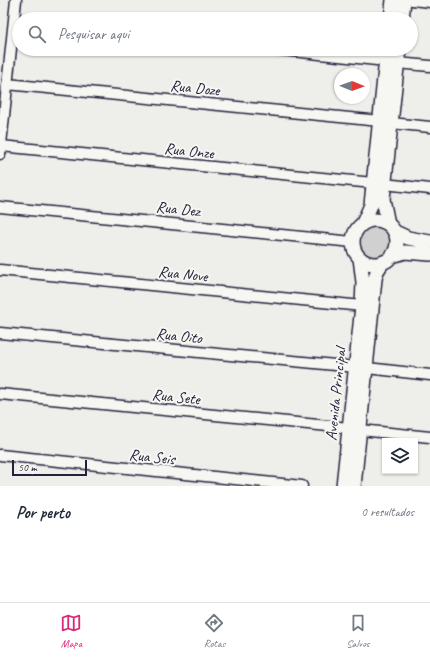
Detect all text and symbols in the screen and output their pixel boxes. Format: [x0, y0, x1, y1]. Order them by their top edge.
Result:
search box [12, 12, 418, 56]
icon: search [26, 23, 48, 45]
text: Pesquisar aqui [58, 25, 129, 44]
north arrow [334, 68, 370, 104]
street label: Rua Doze [169, 75, 222, 101]
street label: Rua Onze [163, 138, 216, 164]
street label: Rua Dez [155, 197, 203, 221]
street label: Rua Nove [157, 261, 210, 287]
street label: Rua Oito [155, 324, 204, 348]
street label: Avenida Principal [321, 343, 351, 441]
street label: Rua Sete [151, 385, 202, 410]
map controls [382, 438, 418, 474]
button: layers [382, 438, 418, 474]
street label: Rua Seis [128, 445, 177, 469]
scale bar [12, 458, 87, 477]
text: 50 m [18, 460, 37, 474]
text: Por perto [16, 502, 70, 523]
text: 0 resultados [361, 504, 414, 520]
tab: Mapa [60, 612, 82, 650]
tab: Rotas [203, 612, 225, 650]
tab: Salvos [346, 612, 370, 650]

